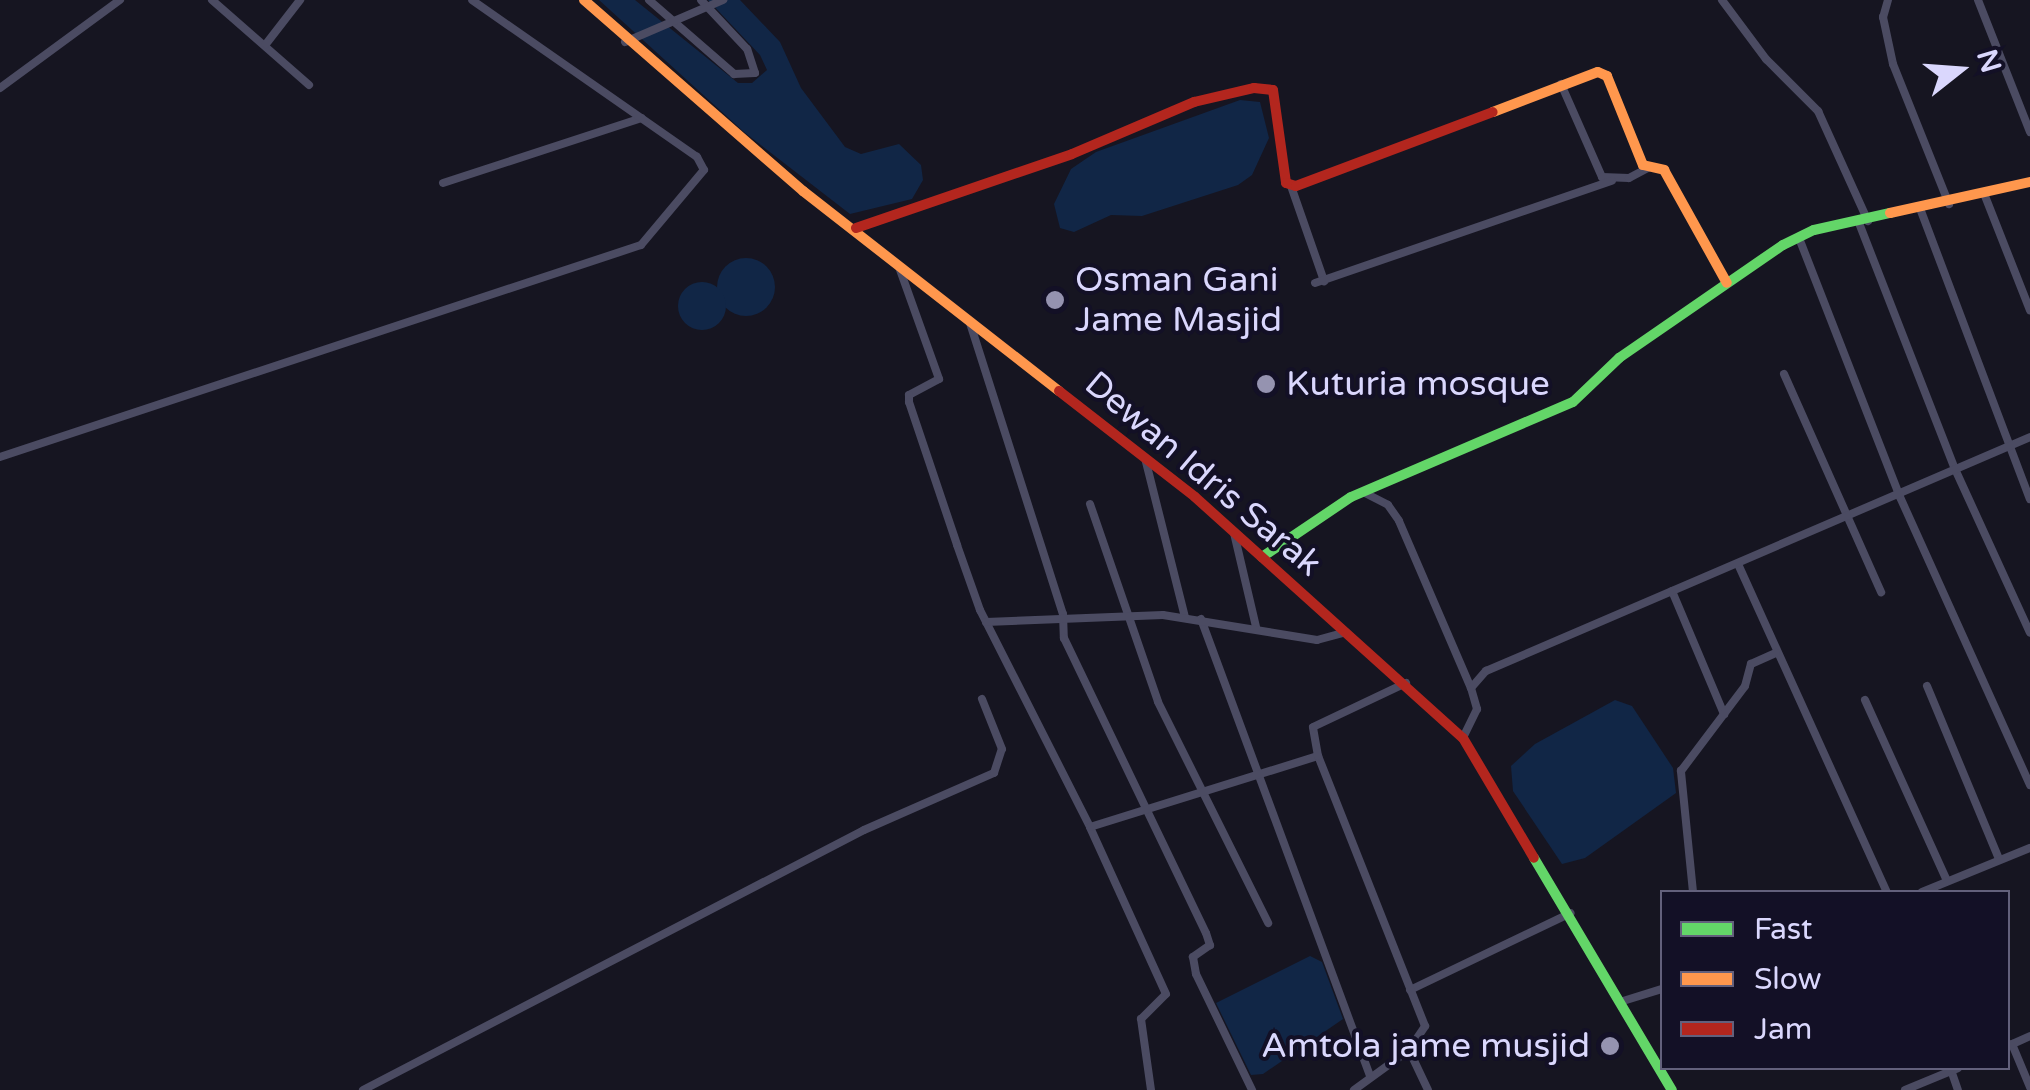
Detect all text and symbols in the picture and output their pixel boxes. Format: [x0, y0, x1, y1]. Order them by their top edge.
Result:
north arrow [1910, 20, 2010, 120]
text: N [1969, 46, 2008, 77]
place label: Osman Gani Jame Masjid [1075, 259, 1282, 341]
marker: Osman Gani Jame Masjid [1044, 289, 1066, 311]
street label: Dewan Idris Sarak [1076, 363, 1330, 585]
place label: Kuturia mosque [1286, 363, 1550, 405]
marker: Kuturia mosque [1255, 373, 1277, 395]
legend [1660, 890, 2010, 1070]
text: Fast [1754, 911, 1813, 948]
text: Slow [1754, 961, 1822, 998]
text: Jam [1754, 1011, 1812, 1048]
place label: Amtola jame musjid [1261, 1025, 1590, 1067]
marker: Amtola jame musjid [1599, 1035, 1621, 1057]

